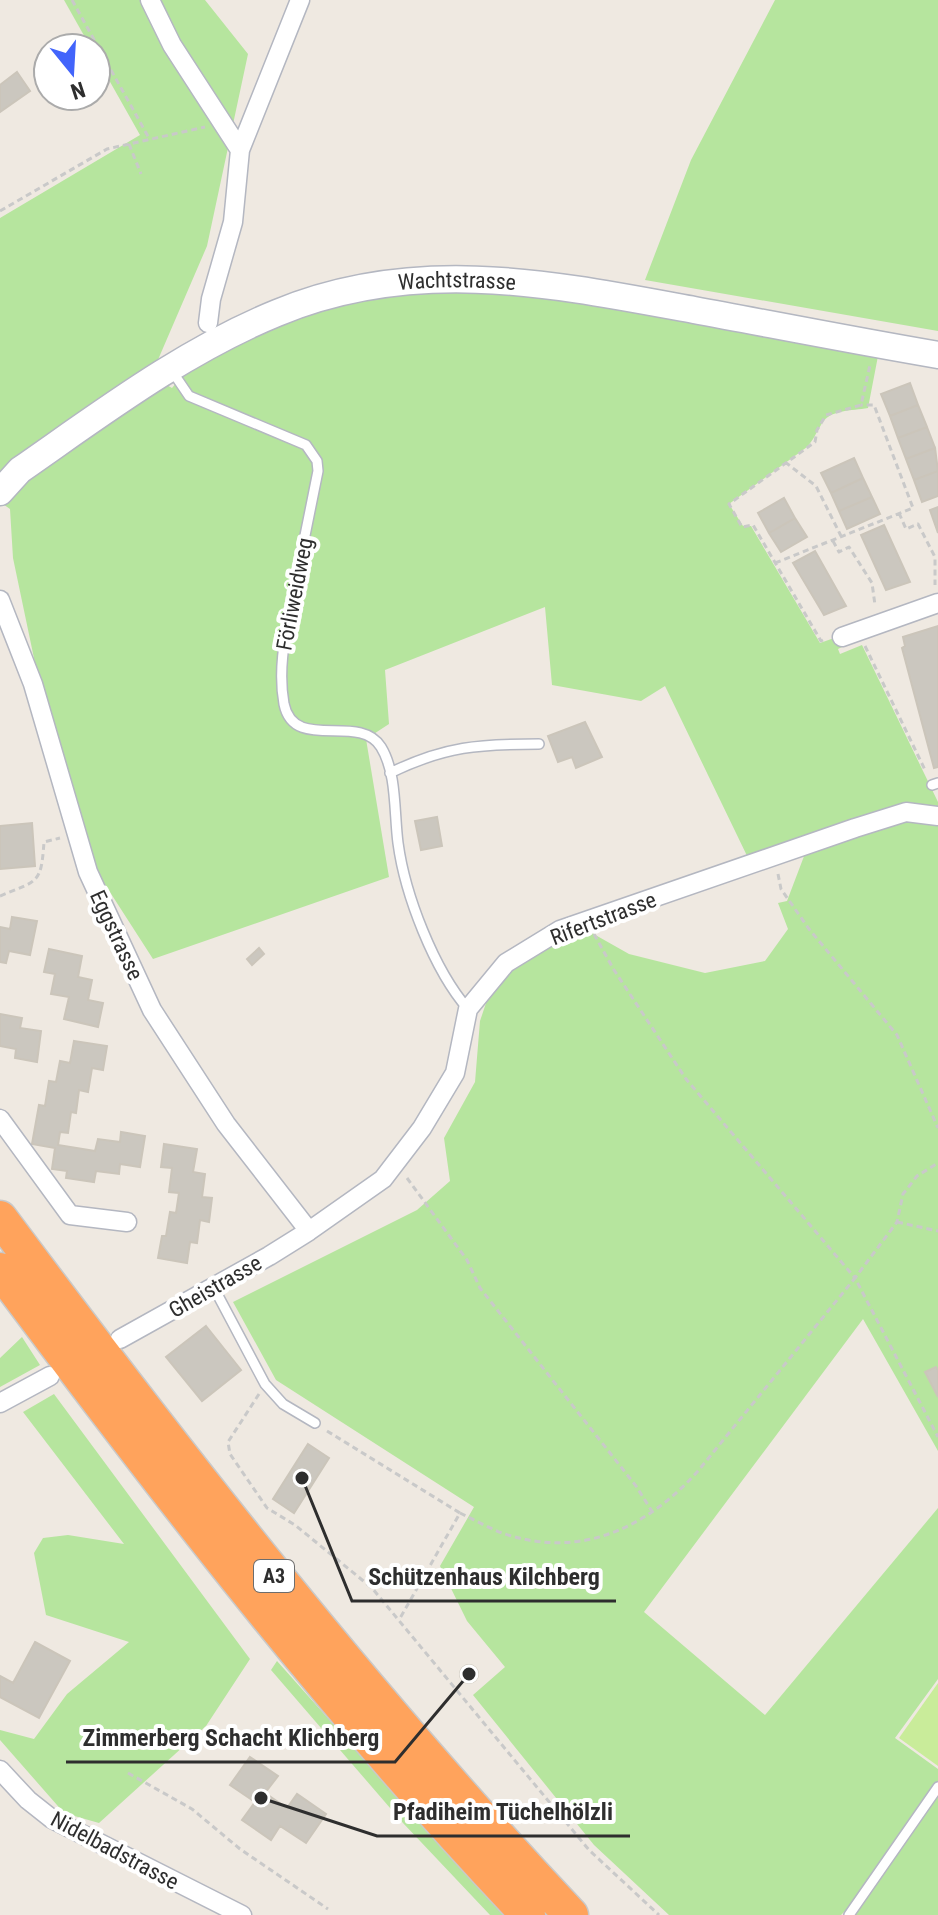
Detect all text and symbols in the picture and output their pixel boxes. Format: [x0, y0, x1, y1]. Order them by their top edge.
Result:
north arrow [32, 32, 112, 112]
text: N [68, 77, 88, 105]
street label: Wachtstrasse [397, 267, 517, 295]
street label: Förliweidweg [271, 536, 318, 653]
street label: Eggstrasse [85, 886, 148, 984]
street label: Rifertstrasse [547, 887, 660, 950]
street label: Gheistrasse [165, 1250, 266, 1323]
callout: Schützenhaus Kilchberg [352, 1553, 616, 1601]
road number: A3 [254, 1560, 294, 1592]
text: Schützenhaus Kilchberg [368, 1563, 600, 1591]
callout: Zimmerberg Schacht Klichberg [66, 1714, 395, 1762]
text: Zimmerberg Schacht Klichberg [83, 1724, 379, 1752]
callout: Pfadiheim Tüchelhölzli [377, 1788, 630, 1836]
text: Pfadiheim Tüchelhölzli [393, 1798, 613, 1826]
street label: Nidelbadstrasse [47, 1806, 183, 1895]

